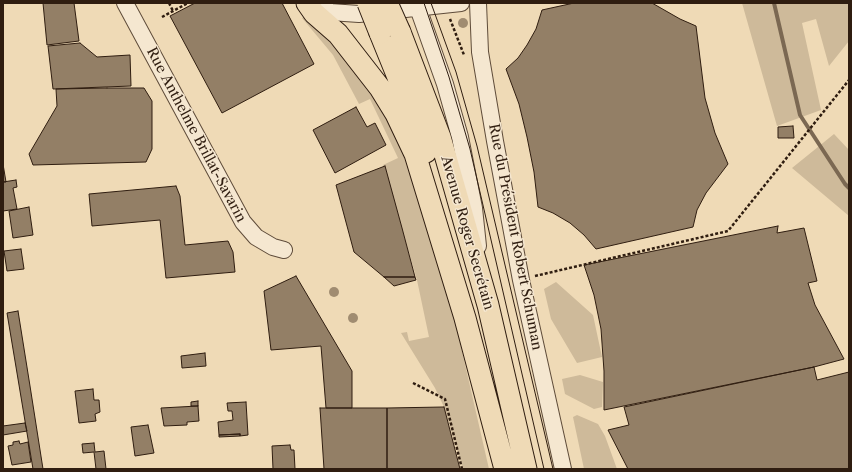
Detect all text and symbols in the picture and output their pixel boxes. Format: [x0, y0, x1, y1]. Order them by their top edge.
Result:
street label: Rue Anthelme Brillat-Savarin [143, 45, 249, 225]
street label: Rue du Président Robert Schuman [485, 122, 545, 352]
street label: Avenue Roger Secrétain [437, 154, 497, 312]

